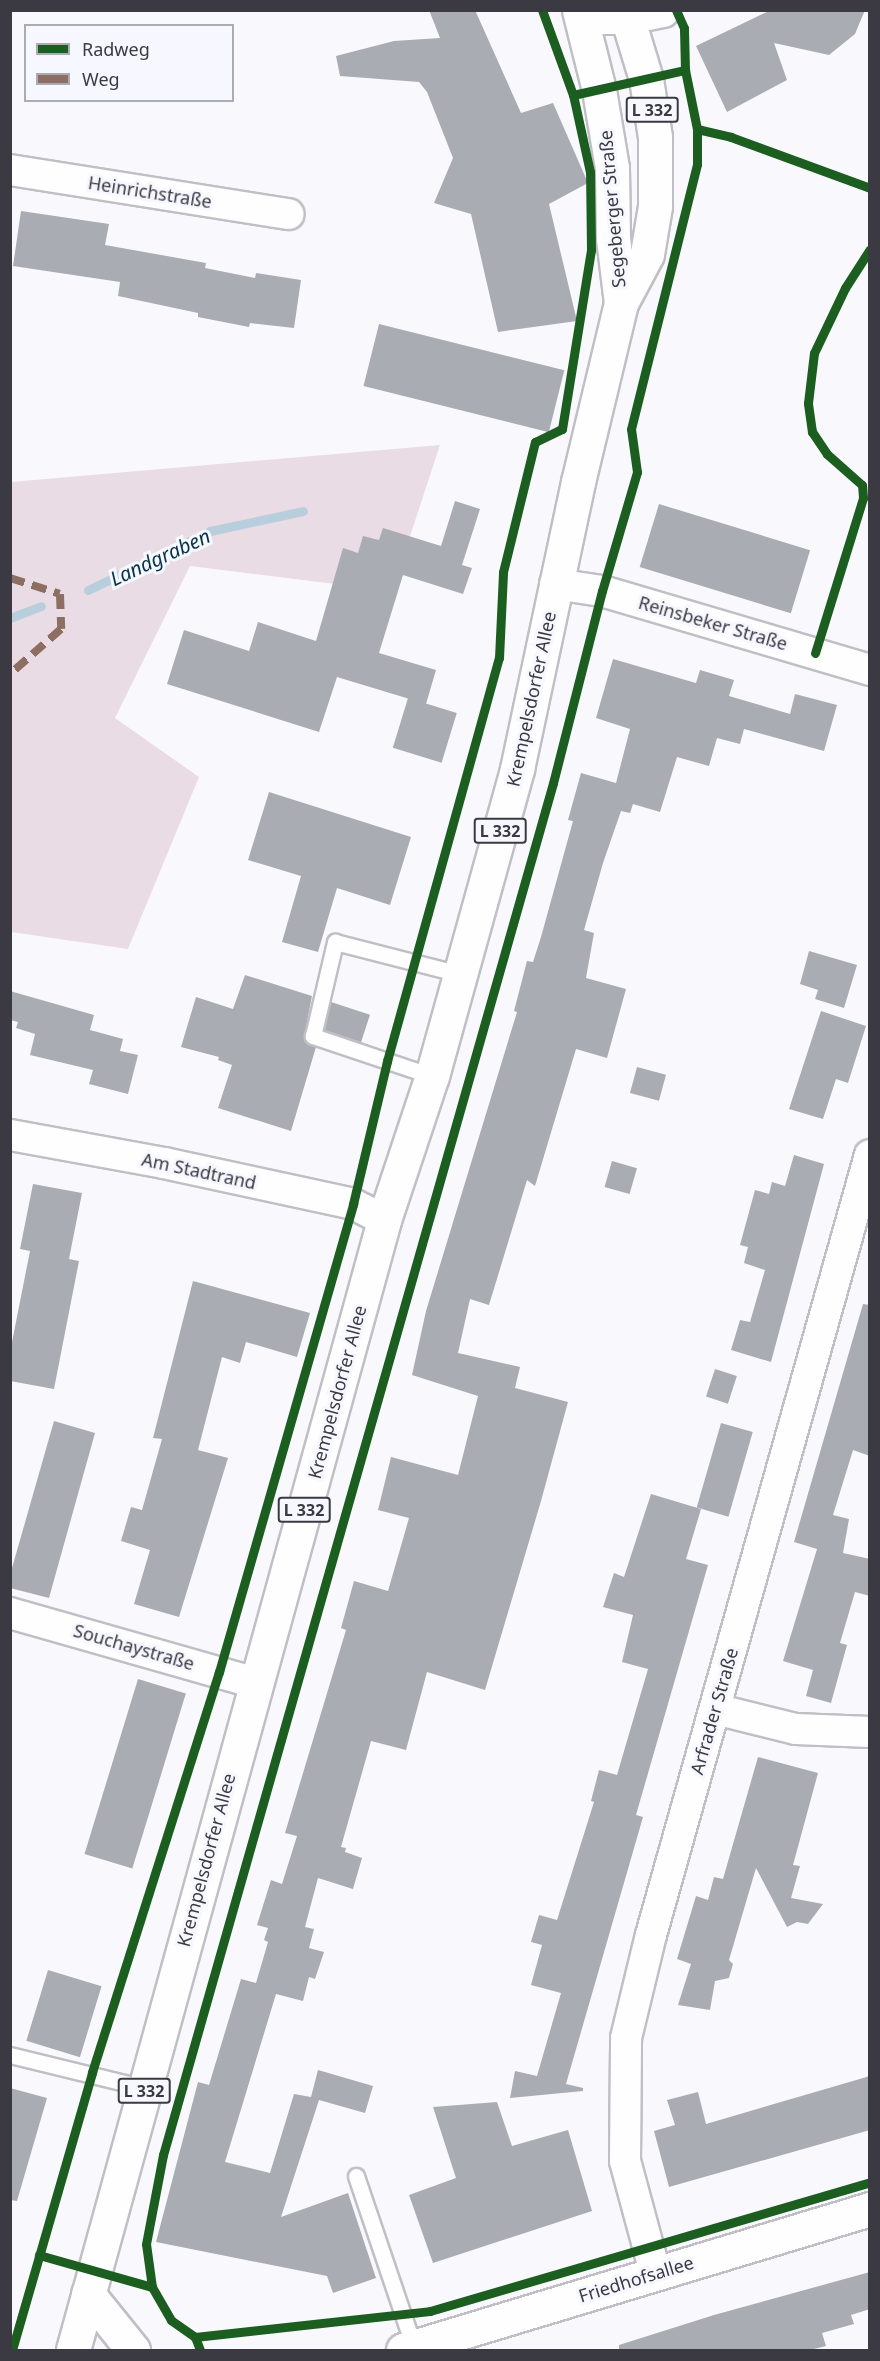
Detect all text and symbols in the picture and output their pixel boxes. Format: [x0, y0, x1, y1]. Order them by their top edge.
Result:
legend [24, 24, 234, 102]
text: Radweg [82, 37, 150, 61]
text: Weg [82, 67, 120, 91]
road number: L 332 [625, 97, 679, 123]
street label: Segeberger Straße [594, 129, 630, 289]
street label: Heinrichstraße [87, 172, 213, 212]
water label: Landgraben [106, 523, 214, 591]
street label: Reinsbeker Straße [636, 591, 790, 655]
street label: Krempelsdorfer Allee [502, 609, 560, 789]
road number: L 332 [473, 818, 527, 844]
street label: Am Stadtrand [140, 1148, 258, 1194]
street label: Krempelsdorfer Allee [303, 1303, 371, 1481]
road number: L 332 [277, 1497, 331, 1523]
street label: Souchaystraße [71, 1619, 197, 1675]
street label: Arfrader Straße [686, 1645, 742, 1777]
street label: Krempelsdorfer Allee [172, 1771, 240, 1949]
road number: L 332 [117, 2078, 171, 2104]
street label: Friedhofsallee [576, 2251, 696, 2307]

